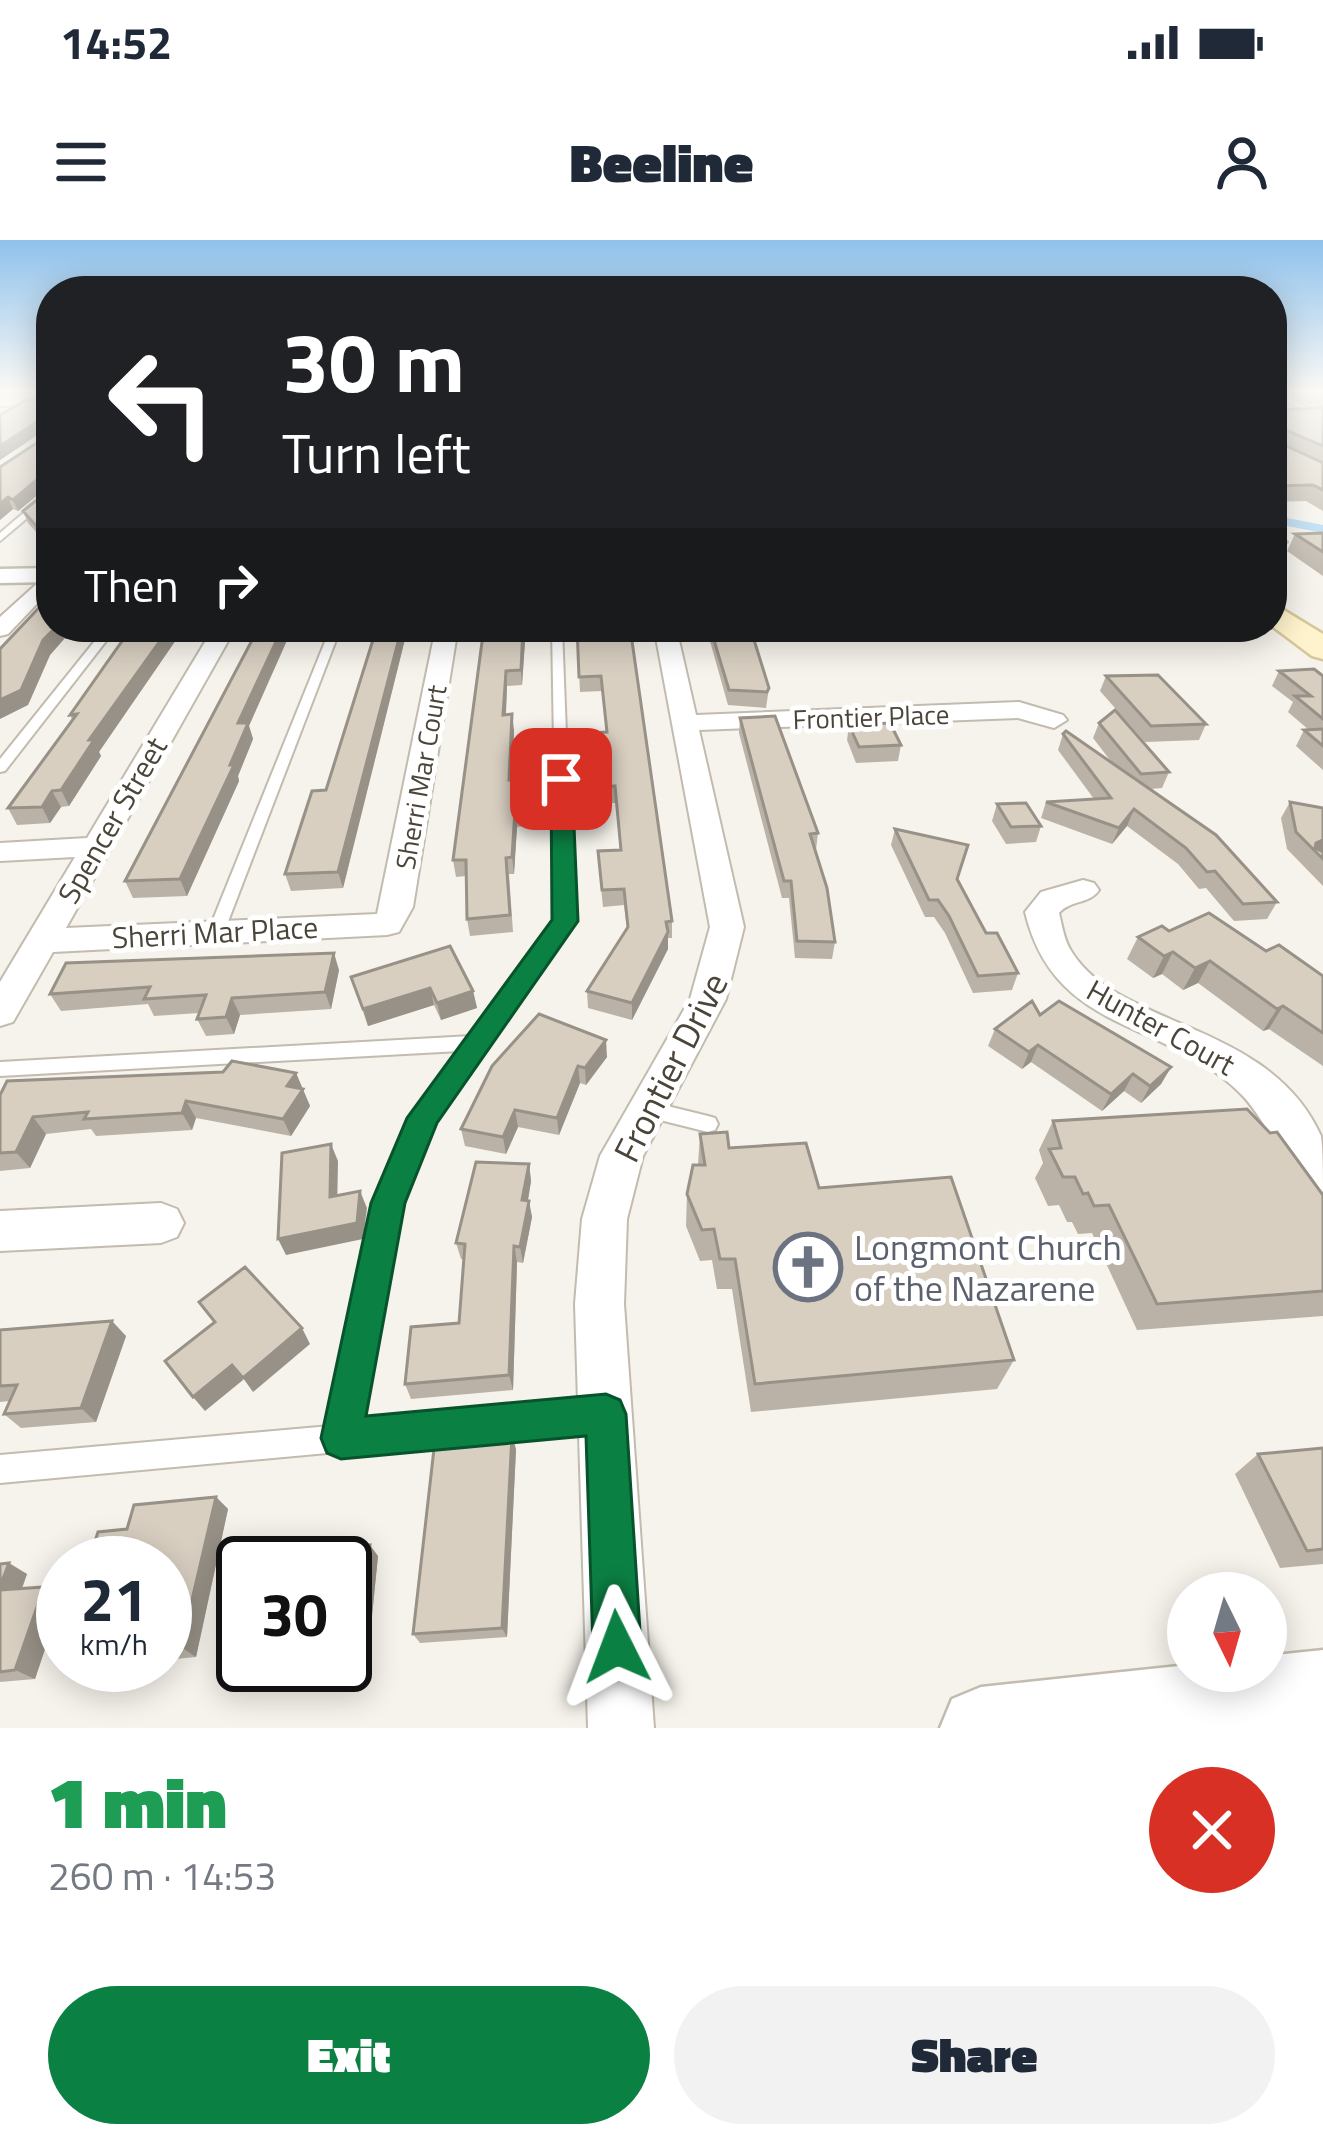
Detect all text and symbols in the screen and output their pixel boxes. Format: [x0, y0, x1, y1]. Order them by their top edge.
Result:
text: 14:52 [60, 8, 172, 76]
text: Beeline [570, 121, 753, 203]
icon: menu [48, 129, 114, 195]
icon: person [1209, 129, 1275, 195]
text: 30 m [282, 297, 465, 425]
icon: left [84, 324, 240, 480]
text: Turn left [282, 412, 471, 494]
text: Then [84, 551, 179, 619]
icon: right [203, 552, 269, 618]
street label: Sherri Mar Court [384, 681, 456, 872]
street label: Frontier Place [792, 693, 950, 739]
street label: Spencer Street [46, 728, 179, 912]
pin [510, 728, 612, 830]
icon: arrive [528, 746, 594, 812]
street label: Sherri Mar Place [111, 904, 319, 960]
street label: Frontier Drive [599, 963, 741, 1171]
street label: Hunter Court [1078, 967, 1244, 1087]
place label: Longmont Church of the Nazarene [854, 1219, 1122, 1315]
church icon: Longmont Church of the Nazarene [773, 1232, 843, 1302]
speed limit sign: 30 [216, 1536, 372, 1692]
text: 21 [80, 1553, 148, 1644]
north arrow [1167, 1572, 1287, 1692]
map controls [1167, 1572, 1287, 1692]
position arrow [554, 1584, 680, 1710]
text: km/h [80, 1621, 148, 1667]
text: 1 min [48, 1746, 227, 1856]
button: close [1149, 1767, 1275, 1893]
text: 260 m · 14:53 [48, 1846, 276, 1905]
button: Exit [48, 1986, 650, 2124]
button: Share [674, 1986, 1275, 2124]

